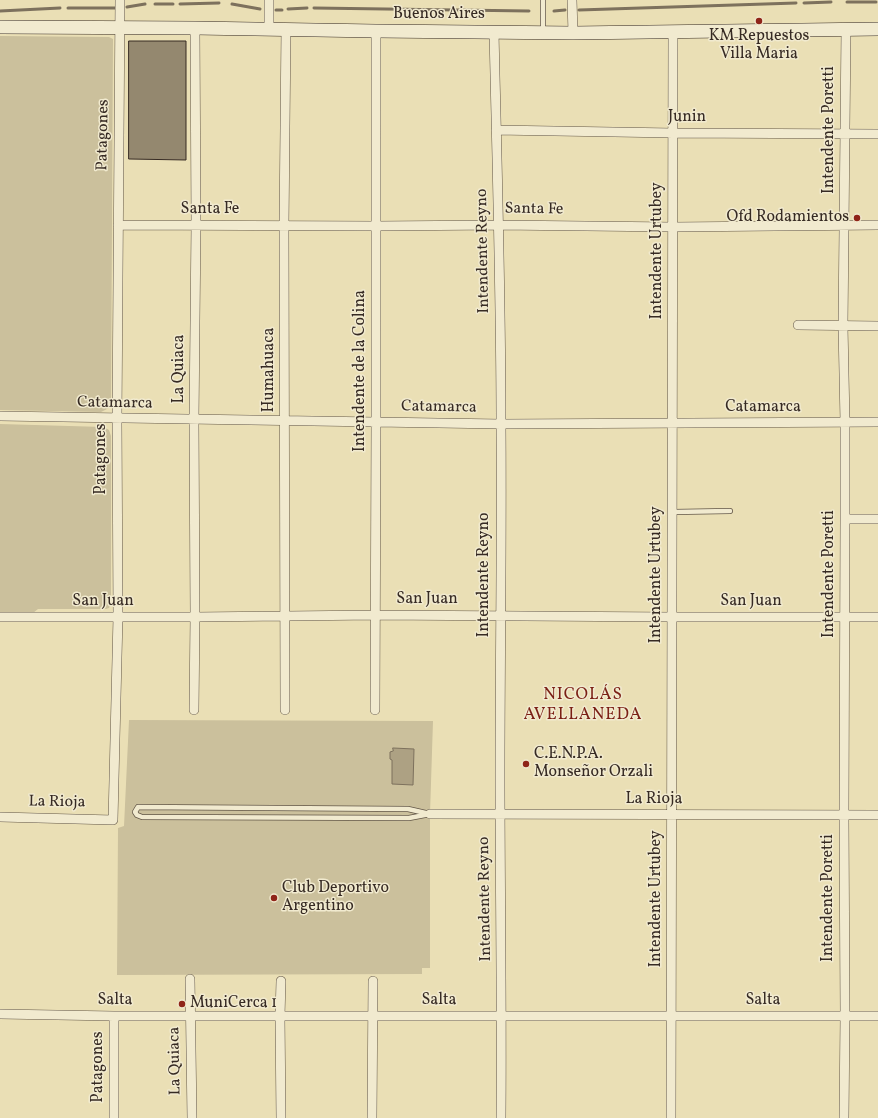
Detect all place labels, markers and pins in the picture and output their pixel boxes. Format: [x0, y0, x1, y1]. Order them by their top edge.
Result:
marker: KM Repuestos Villa Maria [754, 16, 764, 26]
place label: KM Repuestos Villa Maria [709, 27, 809, 65]
place label: Ofd Rodamientos [727, 208, 849, 228]
marker: Ofd Rodamientos [852, 213, 862, 223]
place label: C.E.N.P.A. Monseñor Orzali [534, 745, 653, 783]
marker: C.E.N.P.A. Monseñor Orzali [521, 759, 531, 769]
place label: Club Deportivo Argentino [282, 879, 389, 917]
marker: Club Deportivo Argentino [269, 893, 279, 903]
place label: MuniCerca 1 [190, 994, 277, 1014]
marker: MuniCerca 1 [177, 999, 187, 1009]

